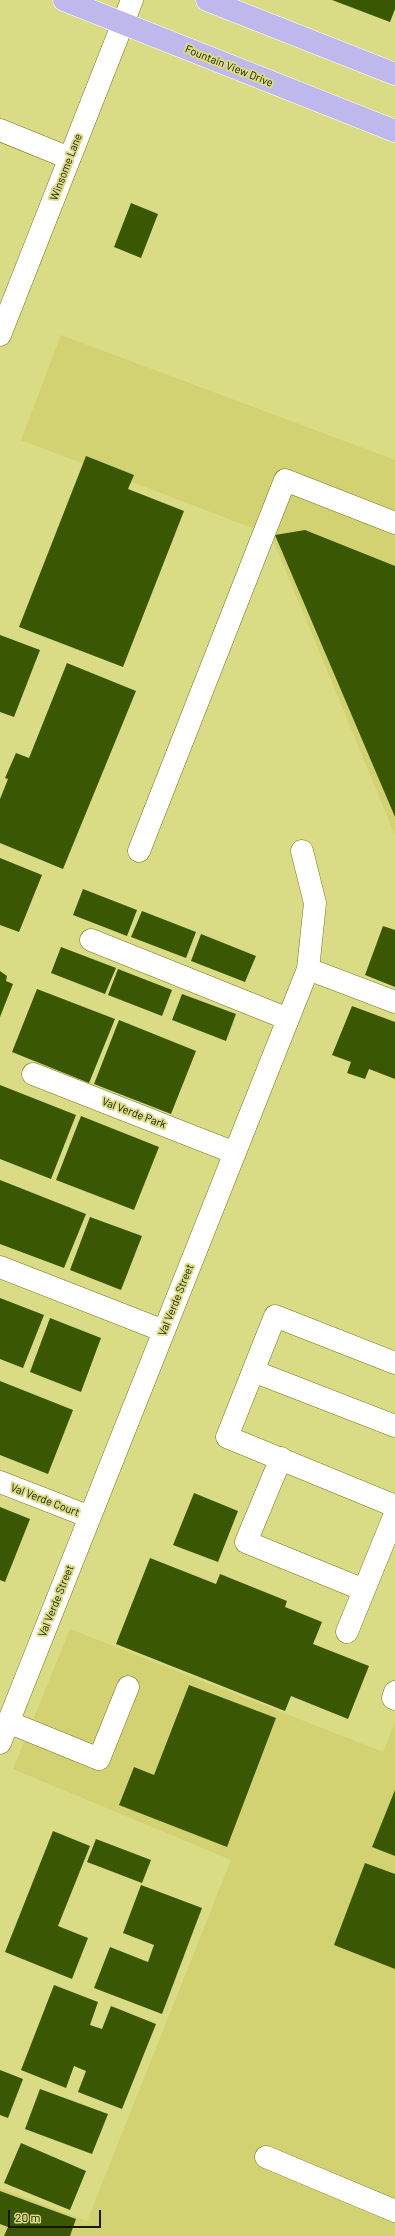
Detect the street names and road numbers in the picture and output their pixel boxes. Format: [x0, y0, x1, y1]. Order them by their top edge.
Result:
street label: Fountain View Drive [183, 42, 275, 90]
street label: Winsome Lane [47, 132, 85, 202]
street label: Val Verde Park [100, 1095, 168, 1131]
street label: Val Verde Street [156, 1262, 196, 1338]
street label: Val Verde Court [9, 1481, 81, 1519]
street label: Val Verde Street [36, 1563, 76, 1639]

